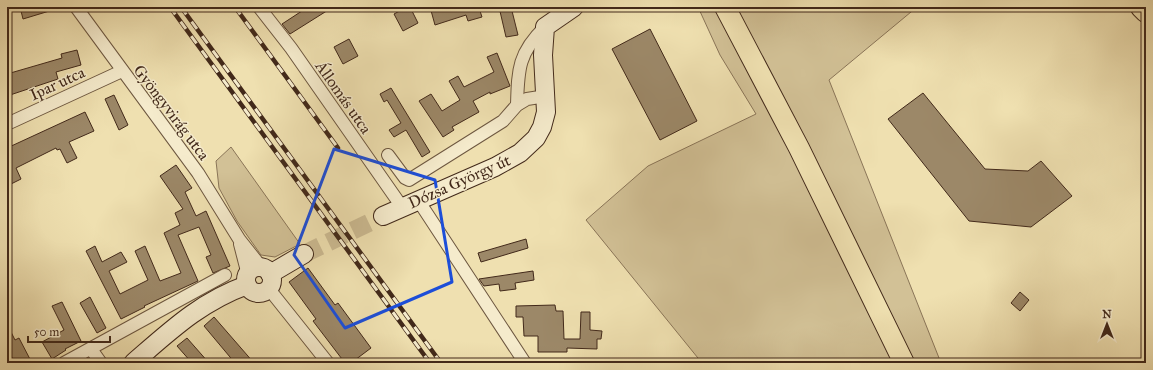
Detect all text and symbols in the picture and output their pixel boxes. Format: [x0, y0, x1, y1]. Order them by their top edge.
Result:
street label: Állomás utca [311, 56, 377, 138]
street label: Gyöngyvirág utca [129, 61, 214, 164]
street label: Ipar utca [27, 62, 88, 104]
street label: Dózsa György út [405, 150, 514, 213]
north arrow [1087, 304, 1127, 344]
text: N [1102, 308, 1112, 321]
scale bar [28, 318, 110, 344]
text: 50 m [34, 325, 59, 339]

